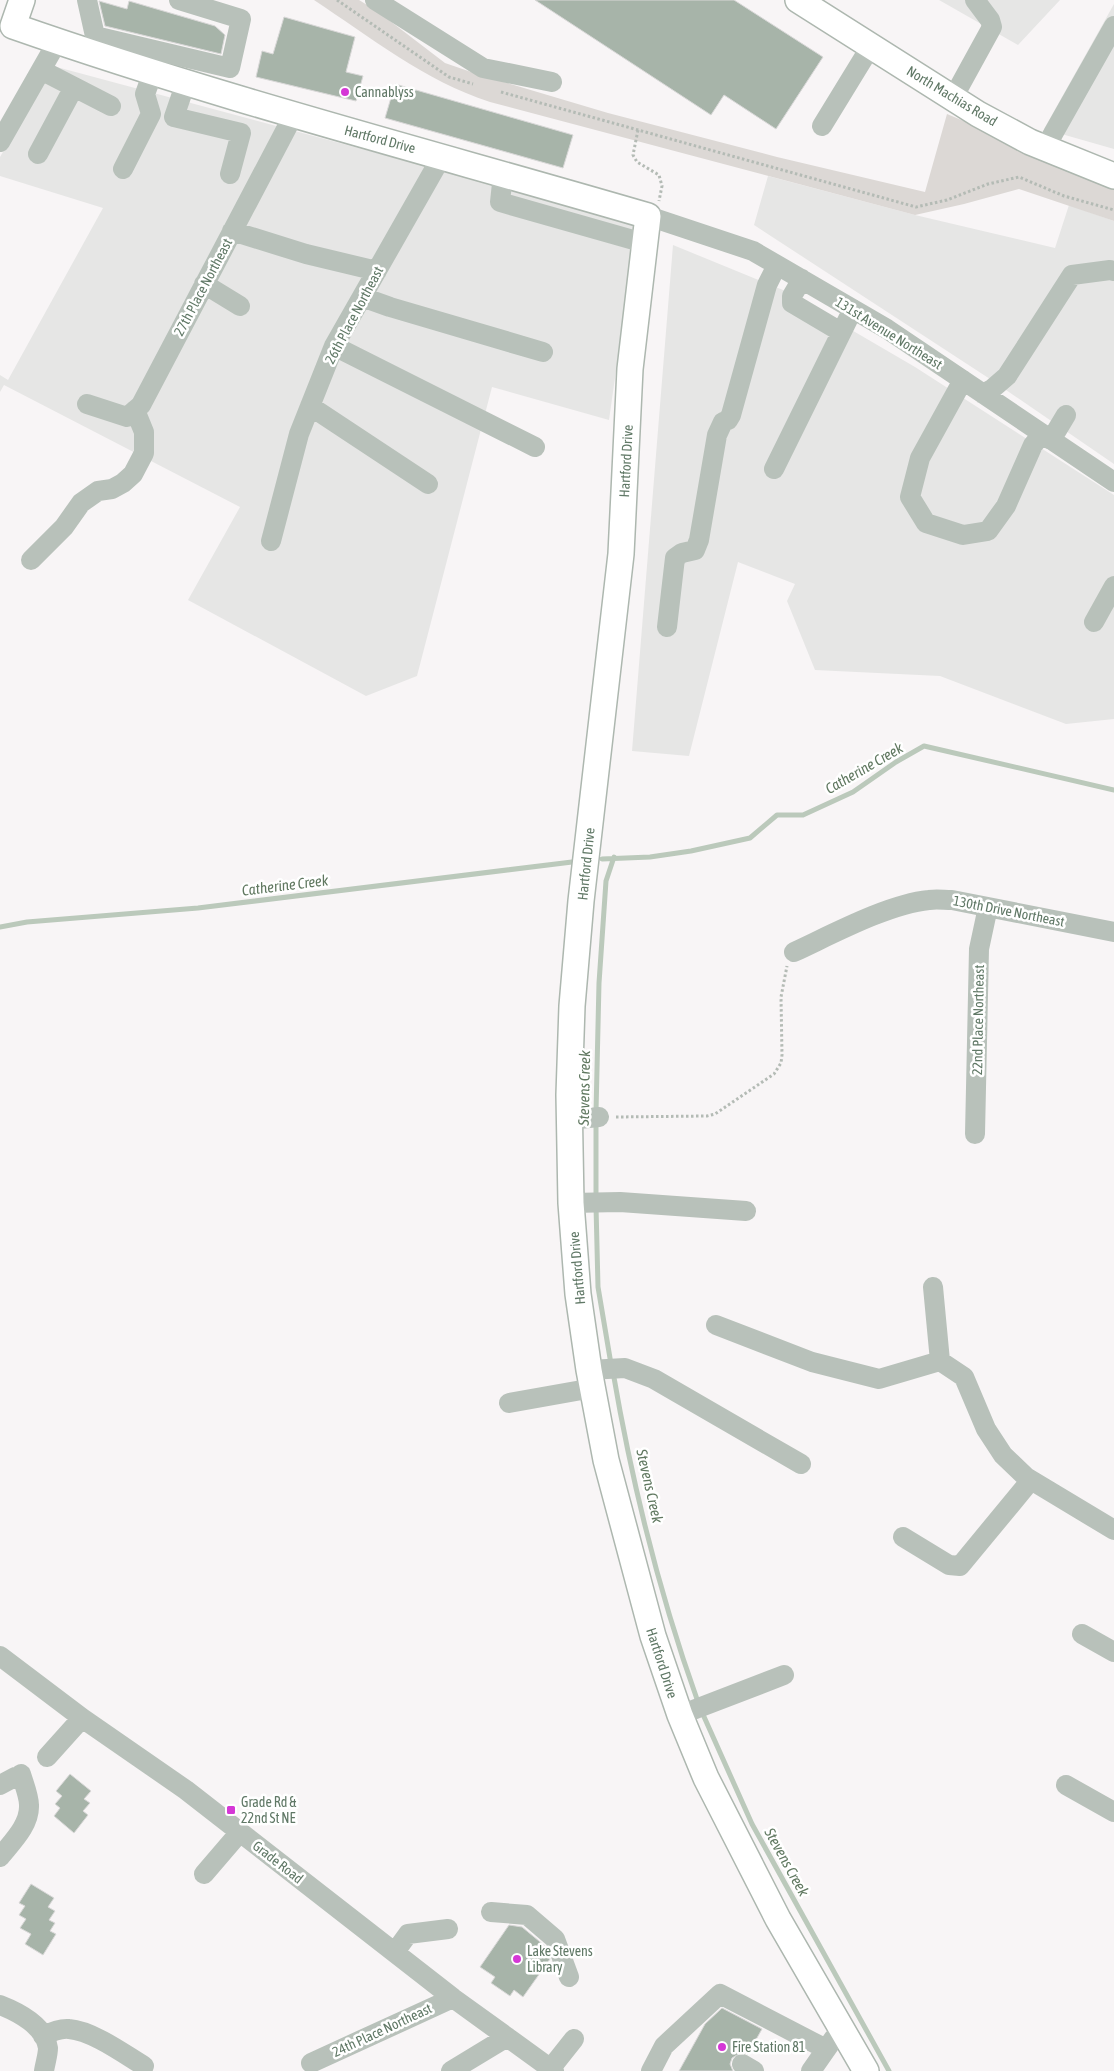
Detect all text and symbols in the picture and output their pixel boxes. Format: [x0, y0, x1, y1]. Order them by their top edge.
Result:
street label: North Machias Road [904, 63, 1000, 129]
place label: Cannablyss [355, 84, 414, 100]
marker: Cannablyss [339, 86, 351, 98]
street label: Hartford Drive [343, 122, 417, 156]
street label: 27th Place Northeast [171, 236, 235, 338]
street label: 26th Place Northeast [322, 264, 386, 366]
street label: 131st Avenue Northeast [833, 294, 945, 372]
street label: Hartford Drive [616, 424, 636, 498]
water label: Catherine Creek [822, 739, 906, 797]
street label: Hartford Drive [574, 827, 598, 901]
water label: Catherine Creek [241, 871, 330, 899]
street label: 130th Drive Northeast [952, 892, 1066, 930]
street label: 22nd Place Northeast [969, 965, 987, 1075]
water label: Stevens Creek [575, 1050, 593, 1127]
street label: Hartford Drive [566, 1231, 588, 1305]
water label: Stevens Creek [633, 1446, 667, 1525]
street label: Hartford Drive [643, 1626, 681, 1700]
place label: Grade Rd & 22nd St NE [241, 1794, 297, 1826]
marker: Grade Rd & 22nd St NE [225, 1804, 237, 1816]
water label: Stevens Creek [761, 1824, 813, 1899]
street label: Grade Road [250, 1837, 306, 1887]
place label: Lake Stevens Library [527, 1943, 593, 1975]
marker: Lake Stevens Library [511, 1953, 523, 1965]
street label: 24th Place Northeast [330, 2000, 434, 2060]
place label: Fire Station 81 [732, 2039, 805, 2055]
marker: Fire Station 81 [716, 2041, 728, 2053]

